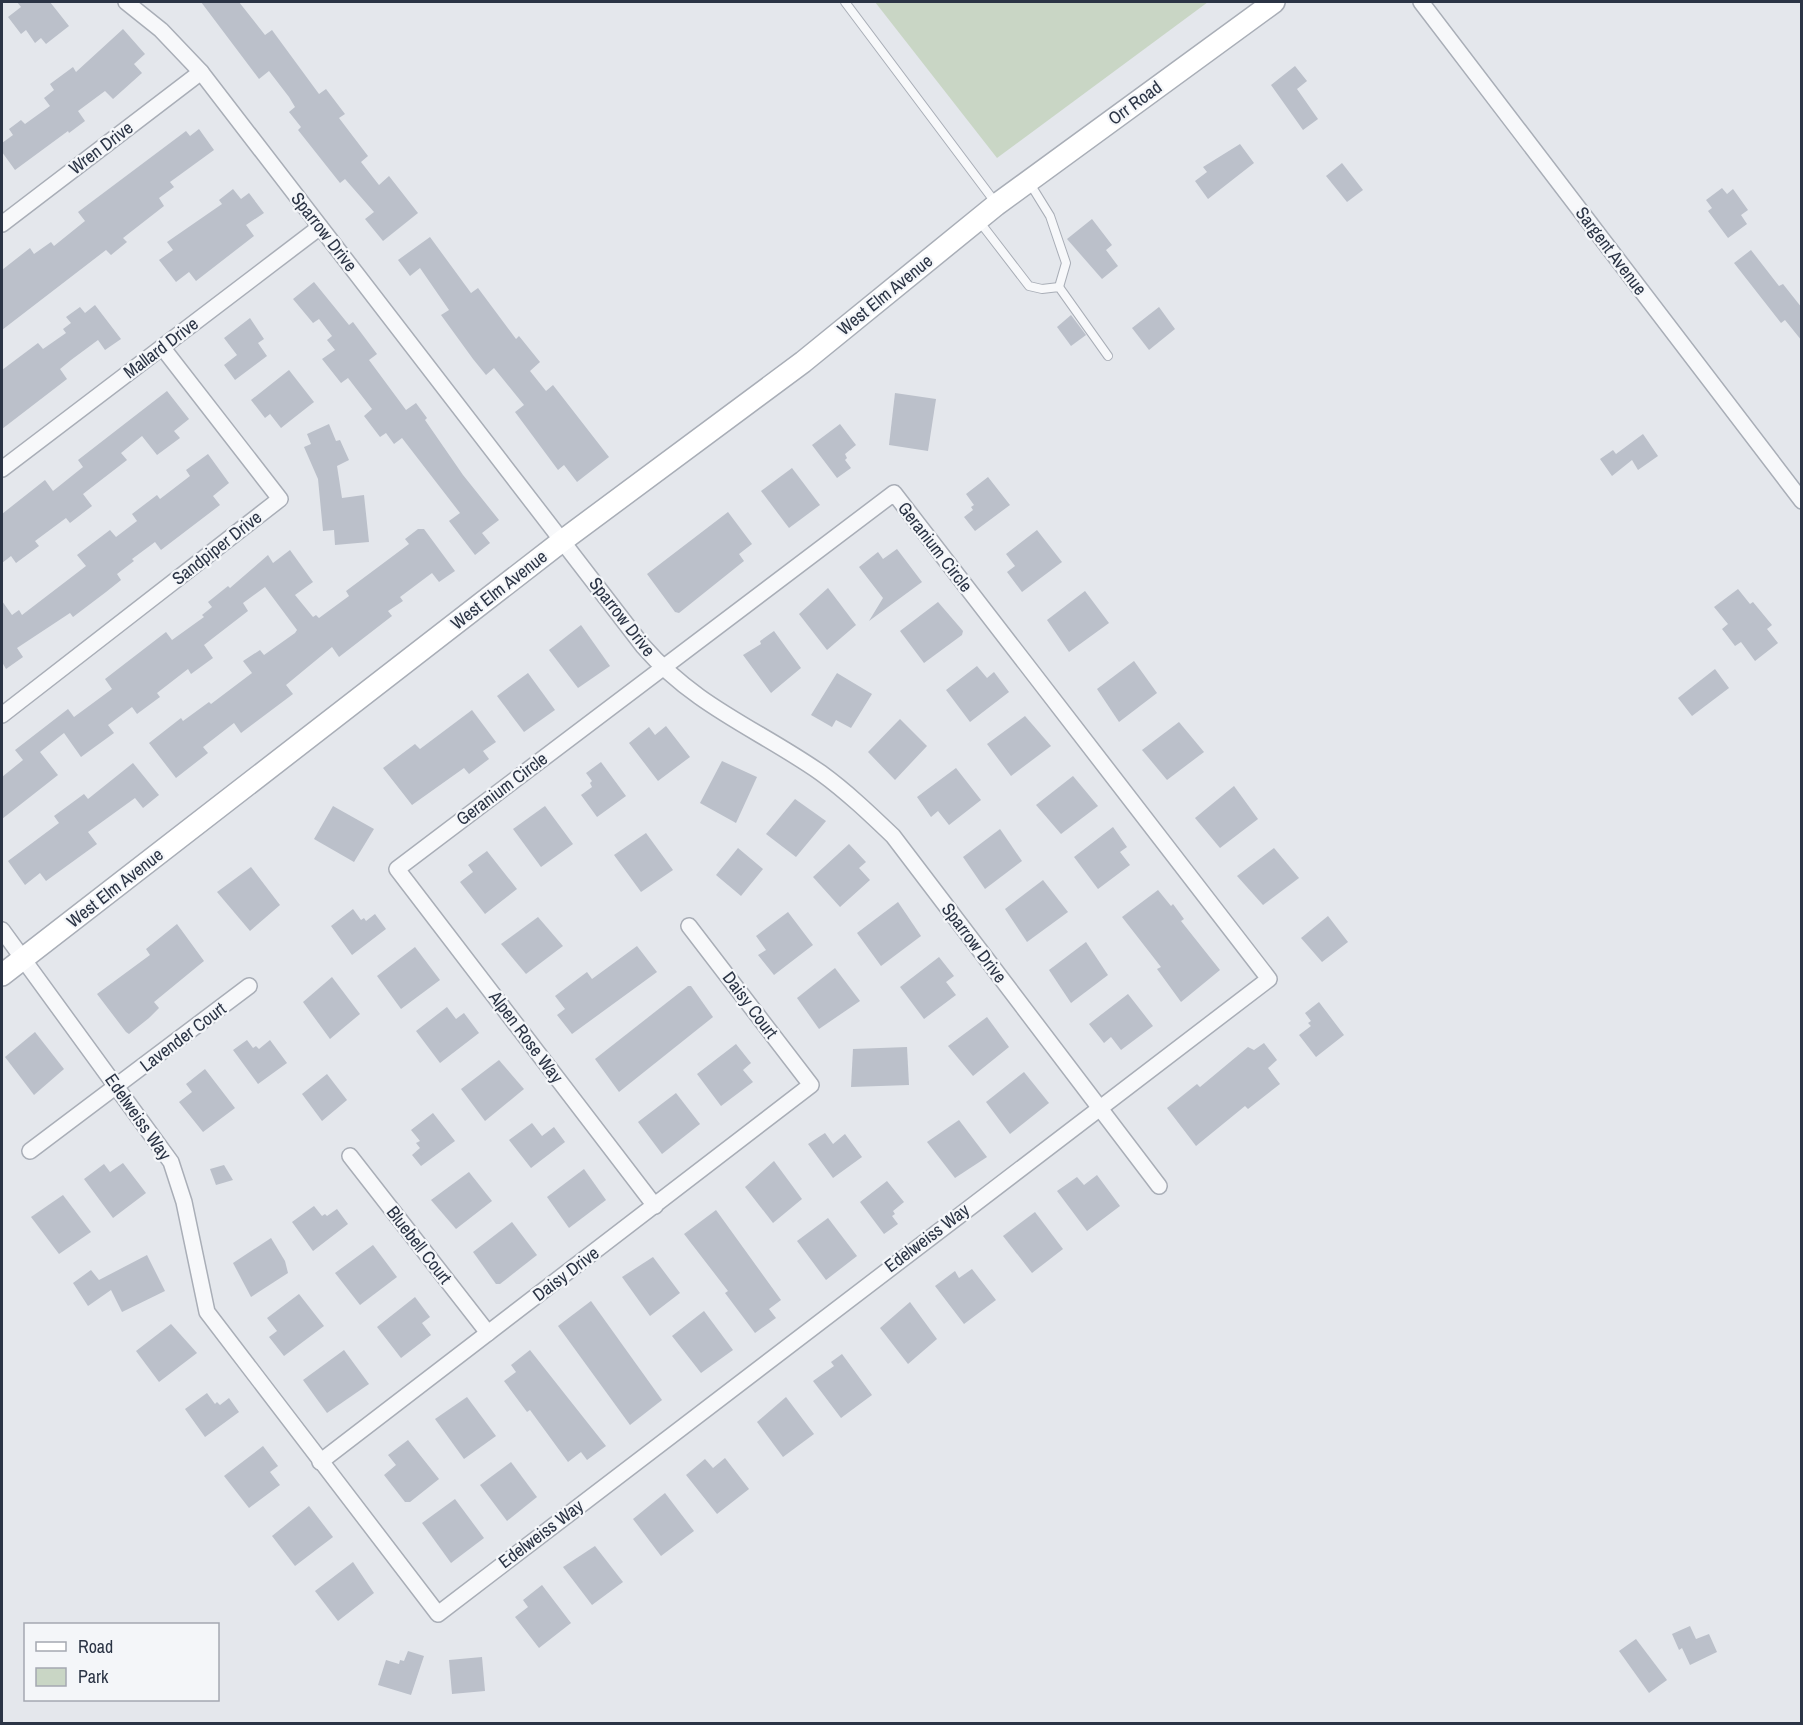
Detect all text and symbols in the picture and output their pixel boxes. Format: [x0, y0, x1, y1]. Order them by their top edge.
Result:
street label: Orr Road [1103, 75, 1167, 131]
street label: Wren Drive [63, 115, 138, 180]
street label: Sparrow Drive [286, 187, 363, 277]
street label: Sargent Avenue [1570, 201, 1653, 300]
street label: West Elm Avenue [832, 248, 938, 341]
street label: Mallard Drive [118, 311, 203, 384]
street label: Geranium Circle [892, 496, 979, 597]
street label: Sandpiper Drive [167, 505, 267, 591]
street label: West Elm Avenue [445, 544, 552, 635]
street label: Sparrow Drive [584, 572, 661, 662]
street label: Geranium Circle [451, 746, 552, 831]
street label: West Elm Avenue [61, 842, 168, 933]
street label: Sparrow Drive [936, 898, 1013, 988]
street label: Daisy Court [717, 966, 784, 1043]
street label: Alpen Rose Way [483, 985, 570, 1088]
street label: Lavender Court [135, 996, 231, 1077]
street label: Edelweiss Way [99, 1068, 178, 1165]
street label: Edelweiss Way [879, 1197, 975, 1278]
street label: Bluebell Court [381, 1200, 458, 1289]
street label: Daisy Drive [527, 1240, 604, 1307]
street label: Edelweiss Way [493, 1493, 589, 1574]
legend [24, 1623, 219, 1701]
text: Road [78, 1634, 113, 1659]
text: Park [78, 1664, 109, 1689]

